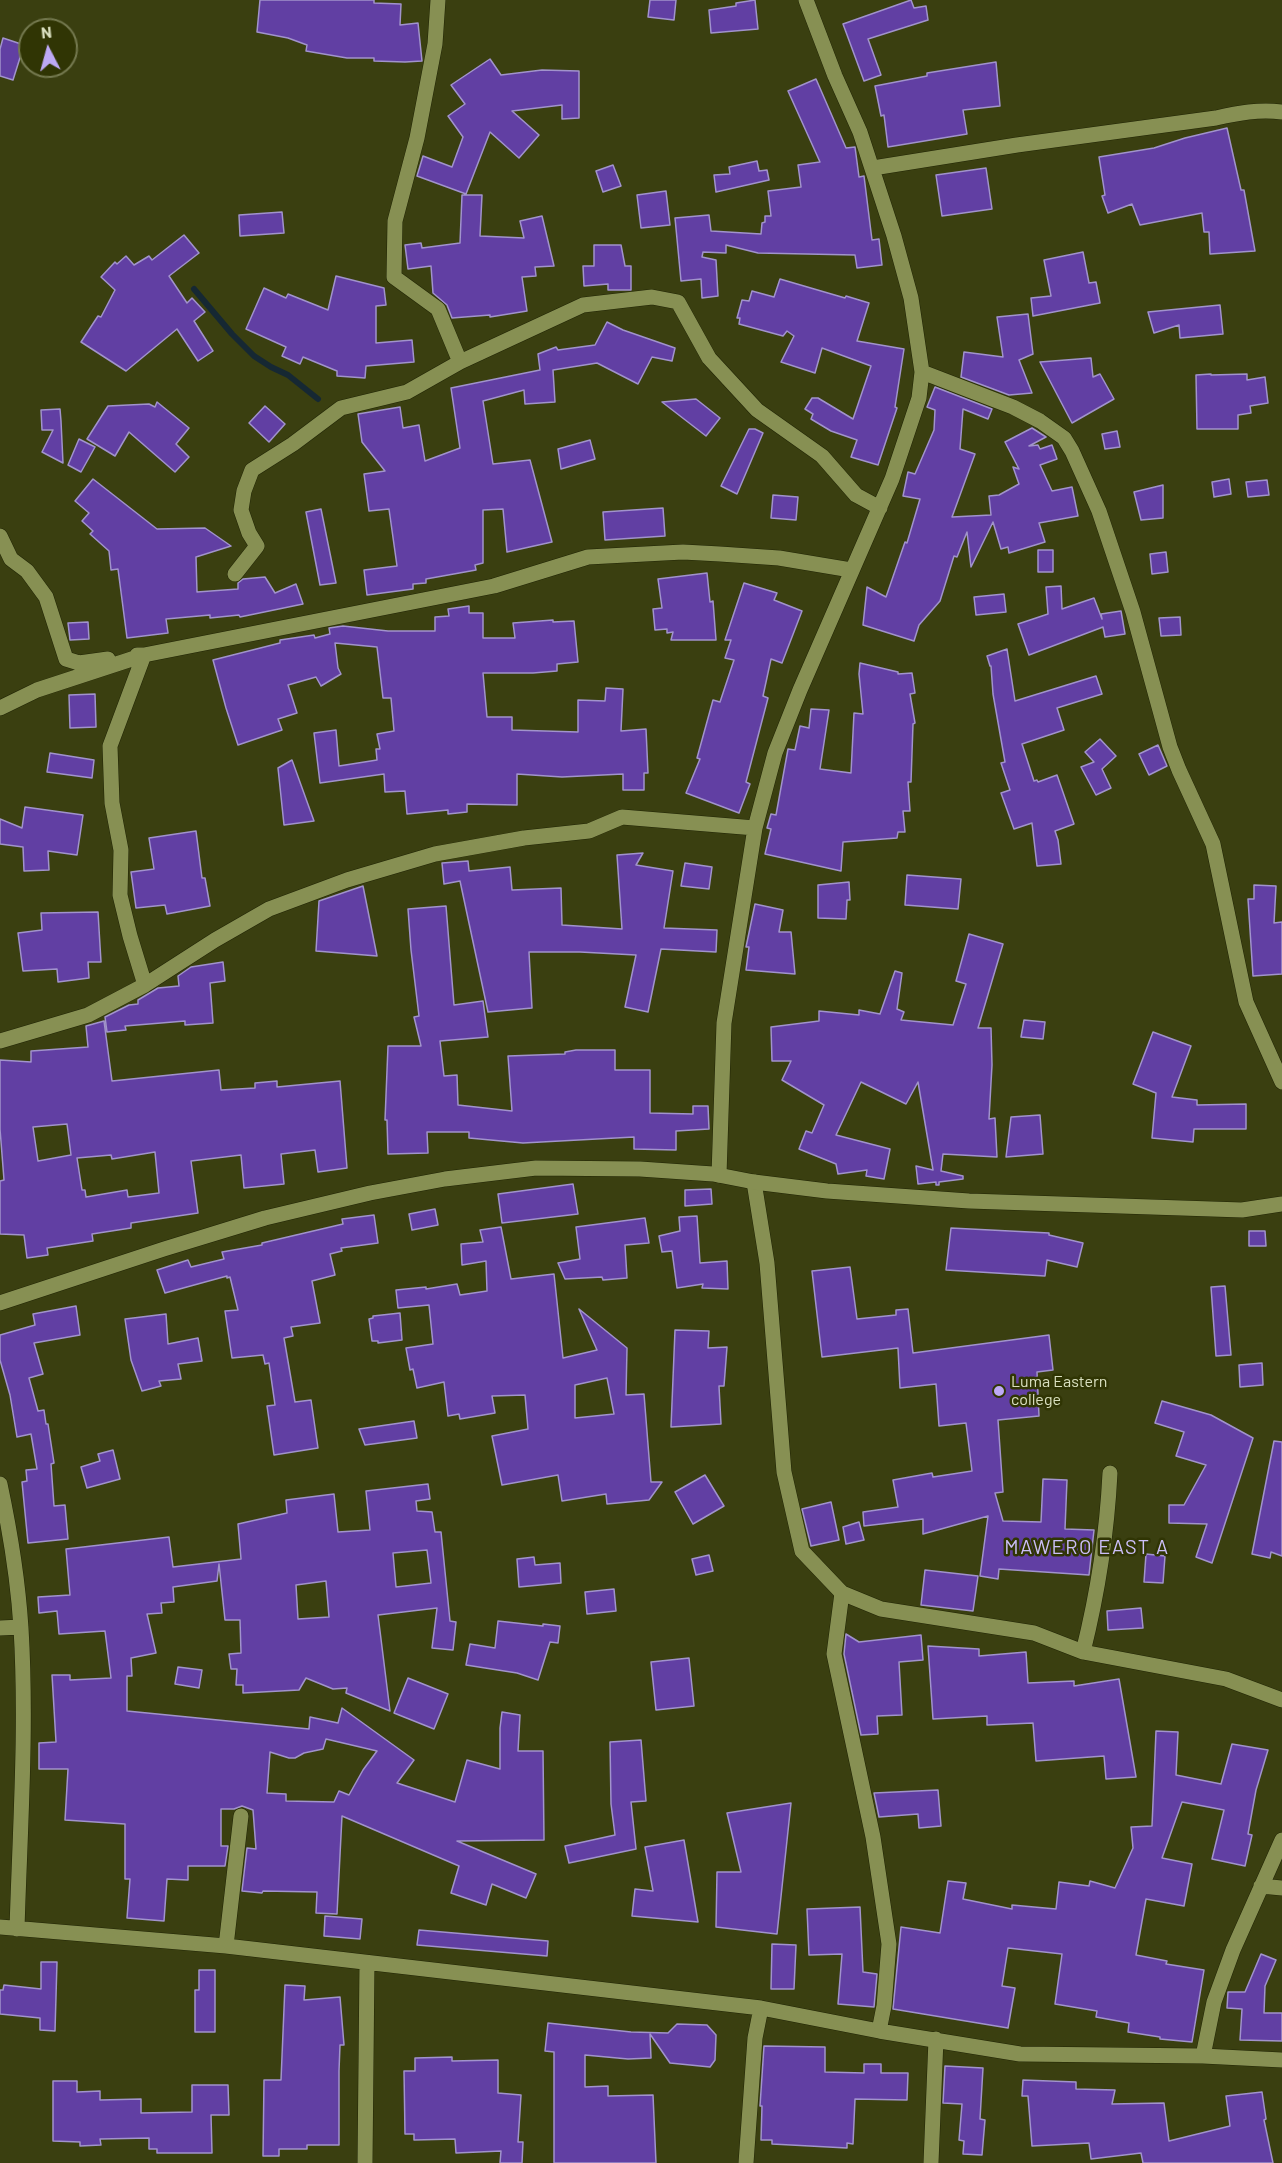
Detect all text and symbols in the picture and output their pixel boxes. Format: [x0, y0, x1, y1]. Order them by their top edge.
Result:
north arrow [18, 18, 78, 78]
text: N [40, 22, 53, 42]
place label: Luma Eastern college [1011, 1372, 1107, 1410]
marker: Luma Eastern college [992, 1384, 1006, 1398]
district label: MAWERO EAST A [1004, 1535, 1170, 1559]

